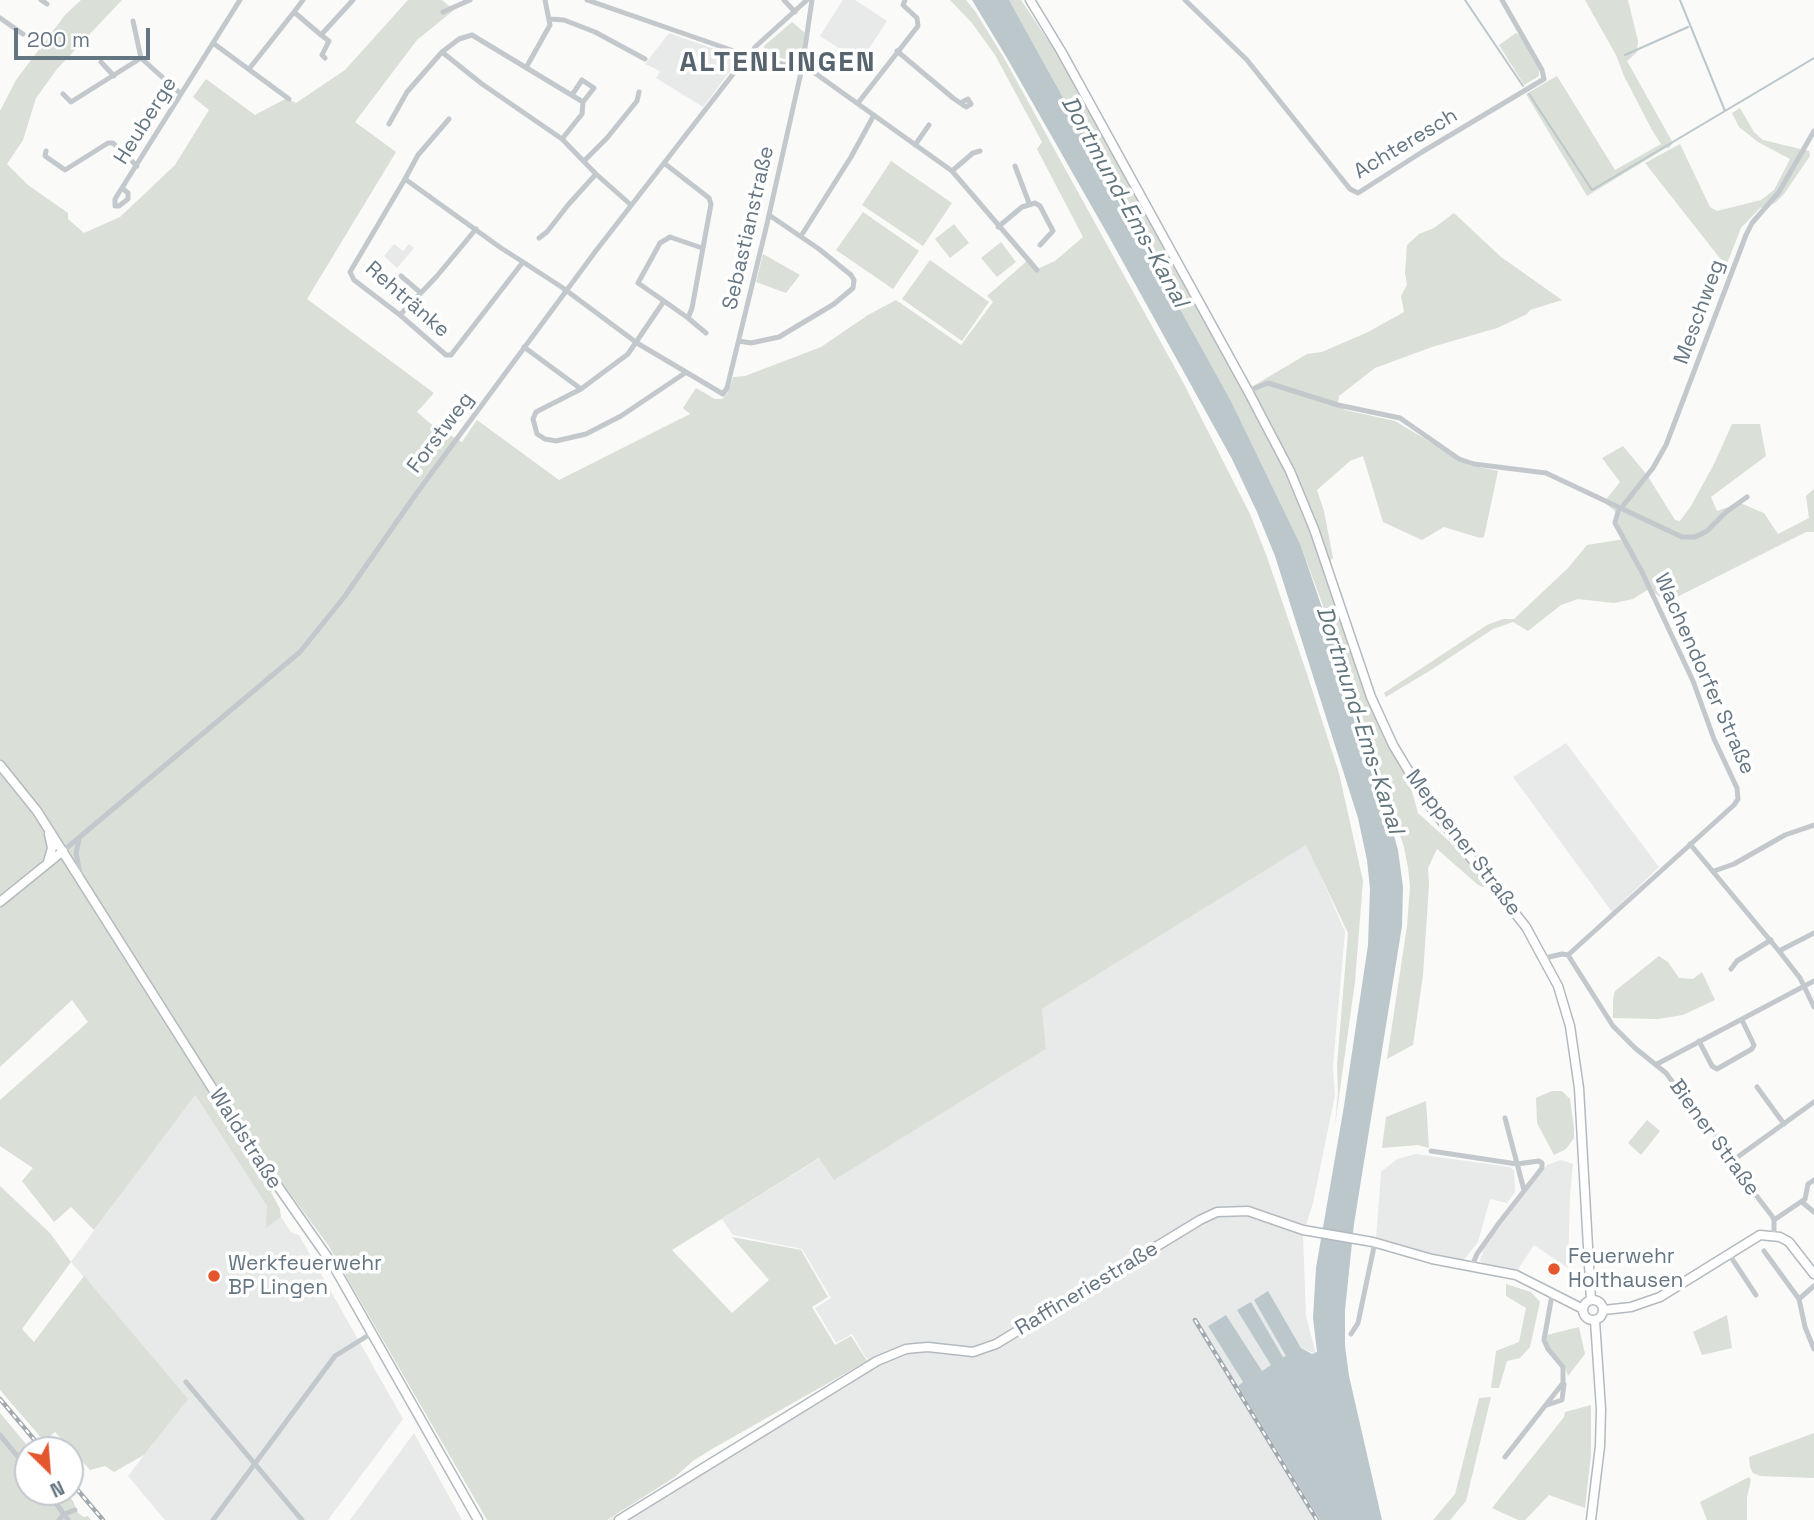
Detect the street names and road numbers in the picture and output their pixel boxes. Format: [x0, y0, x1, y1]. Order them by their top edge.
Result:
street label: Heuberge [109, 73, 183, 169]
street label: Achteresch [1350, 103, 1462, 185]
street label: Sebastianstraße [718, 144, 780, 312]
street label: Meschweg [1669, 256, 1731, 368]
street label: Rehtränke [360, 257, 454, 343]
street label: Forstweg [402, 388, 480, 478]
street label: Wachendorfer Straße [1648, 570, 1760, 778]
street label: Meppener Straße [1400, 765, 1526, 921]
street label: Biener Straße [1663, 1075, 1765, 1201]
street label: Waldstraße [203, 1084, 287, 1194]
street label: Raffineriestraße [1011, 1237, 1163, 1341]

